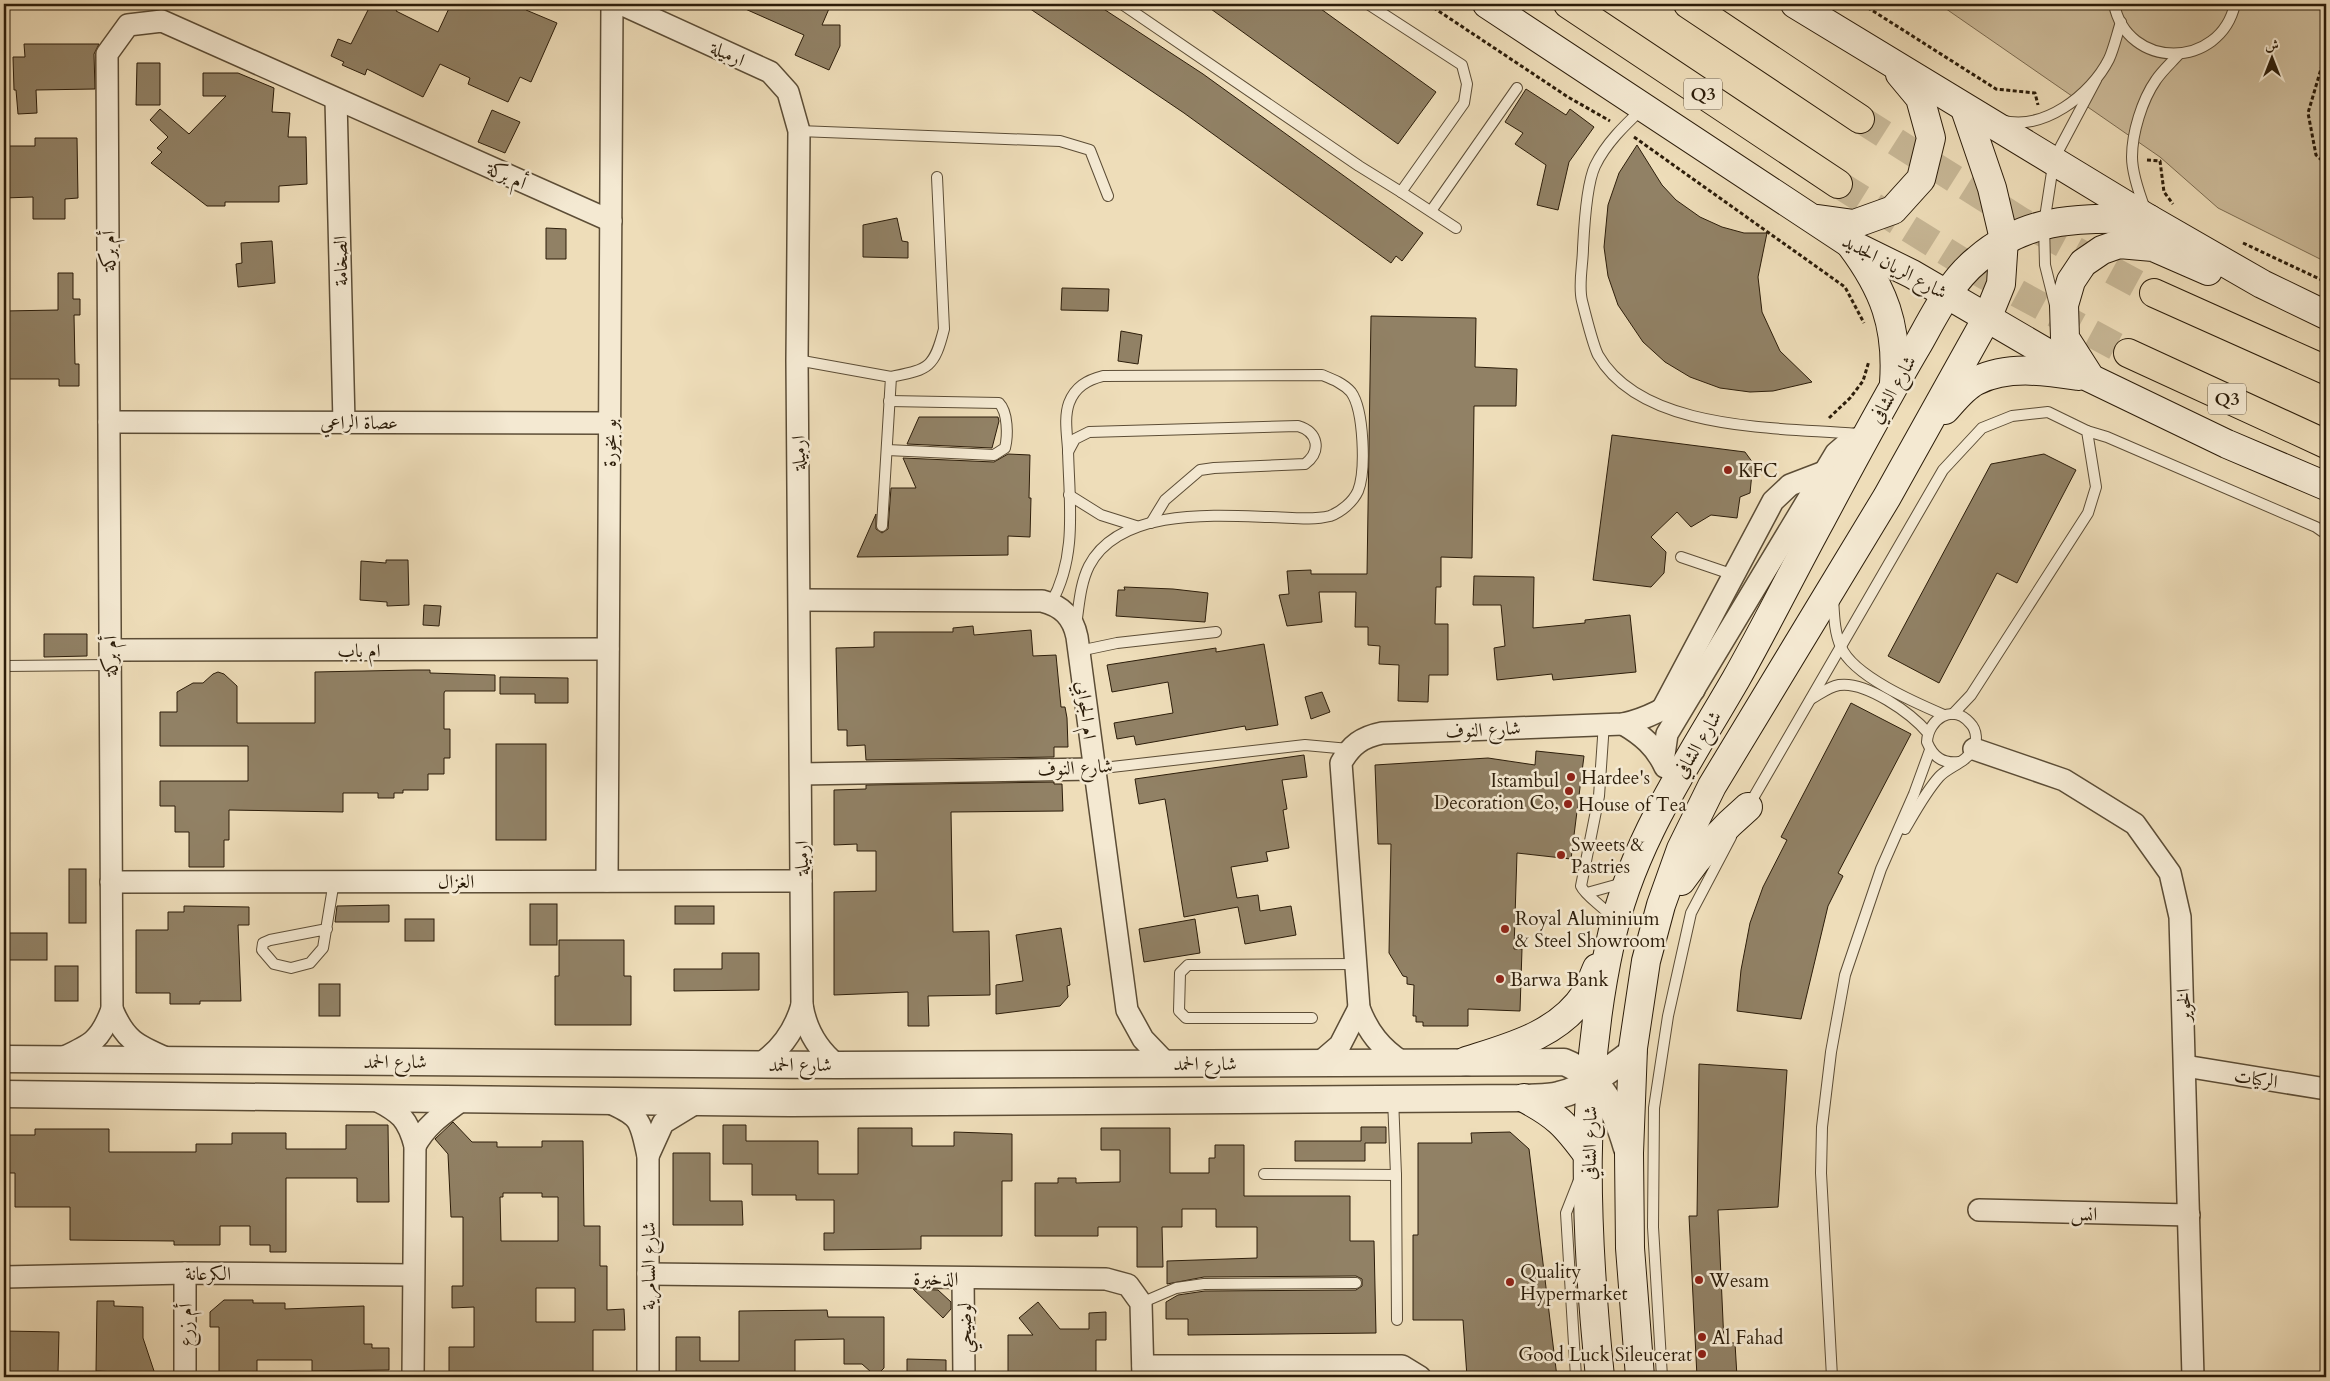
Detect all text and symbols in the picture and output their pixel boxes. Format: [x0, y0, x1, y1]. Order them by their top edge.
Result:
north arrow [2248, 32, 2298, 82]
street label: ارميلة [705, 34, 749, 73]
text: ش [2265, 36, 2279, 55]
road number: Q3 [1684, 78, 1722, 110]
street label: أم بركة [481, 155, 531, 199]
street label: شارع الريان الجديد [1836, 228, 1952, 307]
street label: أم بركة [96, 230, 125, 272]
street label: الصخامة [328, 236, 354, 286]
street label: شارع الشافي [1863, 351, 1924, 429]
road number: Q3 [2208, 384, 2246, 414]
street label: عصاة الراعي [320, 410, 398, 438]
street label: بو بخورة [597, 419, 623, 467]
street label: ارميلة [786, 435, 812, 472]
place label: KFC [1738, 458, 1778, 484]
marker: KFC [1722, 464, 1734, 476]
street label: أم بركة [98, 635, 127, 678]
street label: ام باب [337, 638, 381, 667]
street label: ام الجوابي [1067, 679, 1102, 741]
street label: شارع الشافي [1668, 706, 1730, 784]
street label: شارع النوف [1445, 715, 1521, 747]
street label: شارع النوف [1037, 753, 1113, 785]
place label: Hardee's [1581, 765, 1650, 791]
place label: Istambul Decoration Co, [1434, 768, 1559, 816]
marker: Hardee's [1565, 771, 1577, 783]
marker: Istambul Decoration Co, [1563, 785, 1575, 797]
place label: House of Tea [1578, 792, 1687, 818]
marker: House of Tea [1562, 798, 1574, 810]
place label: Sweets & Pastries [1571, 832, 1645, 880]
street label: ارميلة [789, 841, 815, 876]
marker: Sweets & Pastries [1555, 849, 1567, 861]
street label: الغزال [438, 869, 474, 895]
place label: Royal Aluminium & Steel Showroom [1515, 906, 1667, 954]
marker: Royal Aluminium & Steel Showroom [1499, 923, 1511, 935]
place label: Barwa Bank [1510, 967, 1610, 993]
marker: Barwa Bank [1494, 973, 1506, 985]
street label: الخوير [2170, 988, 2198, 1024]
street label: شارع الحمد [363, 1049, 427, 1077]
street label: شارع الحمد [1173, 1051, 1237, 1079]
street label: شارع الحمد [768, 1052, 832, 1080]
street label: الركيات [2232, 1063, 2279, 1095]
street label: شارع الشافي [1576, 1106, 1606, 1180]
street label: انس [2070, 1201, 2098, 1227]
street label: شارع السامرية [636, 1222, 664, 1310]
place label: Quality Hypermarket [1520, 1259, 1628, 1307]
street label: الكرعانة [185, 1261, 231, 1287]
street label: الذخيرة [913, 1266, 959, 1292]
place label: Wesam [1708, 1268, 1770, 1294]
marker: Wesam [1693, 1274, 1705, 1286]
marker: Quality Hypermarket [1504, 1276, 1516, 1288]
street label: أم زرع [173, 1303, 202, 1347]
street label: لوضيحي [952, 1303, 983, 1353]
place label: Al Fahad [1712, 1325, 1783, 1351]
marker: Al Fahad [1696, 1331, 1708, 1343]
place label: Good Luck Sileucerat [1518, 1342, 1692, 1368]
marker: Good Luck Sileucerat [1696, 1348, 1708, 1360]

